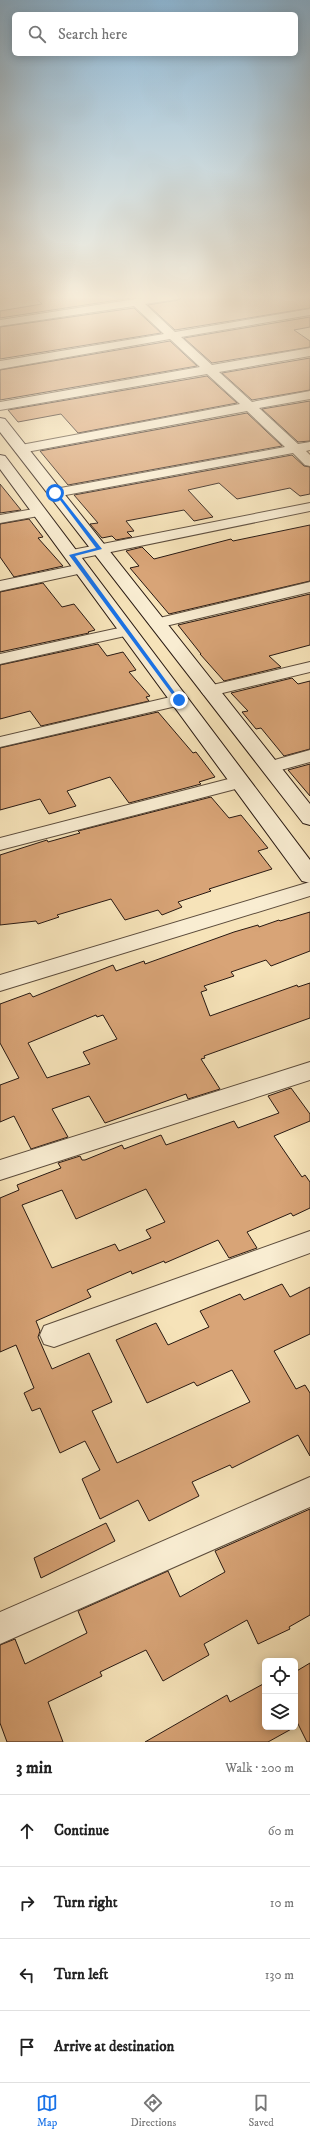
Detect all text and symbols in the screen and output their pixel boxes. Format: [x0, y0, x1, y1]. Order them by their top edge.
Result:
search box [12, 12, 298, 56]
icon: search [26, 23, 48, 45]
text: Search here [58, 25, 127, 44]
route start [46, 484, 64, 502]
route end [170, 691, 188, 709]
map controls [262, 1658, 298, 1730]
button: locate [262, 1658, 298, 1694]
button: layers [262, 1694, 298, 1730]
text: 3 min [16, 1757, 52, 1779]
text: Walk · 200 m [225, 1760, 294, 1776]
icon: ahead [16, 1820, 38, 1842]
text: Continue [54, 1821, 109, 1840]
text: 60 m [268, 1823, 294, 1839]
icon: right [16, 1892, 38, 1914]
text: Turn right [54, 1893, 117, 1912]
text: 10 m [270, 1895, 294, 1911]
icon: left [16, 1964, 38, 1986]
text: Turn left [54, 1965, 108, 1984]
text: 130 m [265, 1967, 294, 1983]
icon: arrive [16, 2036, 38, 2058]
text: Arrive at destination [54, 2037, 174, 2056]
tab: Map [36, 2092, 58, 2130]
tab: Directions [131, 2092, 176, 2130]
tab: Saved [249, 2092, 274, 2130]

